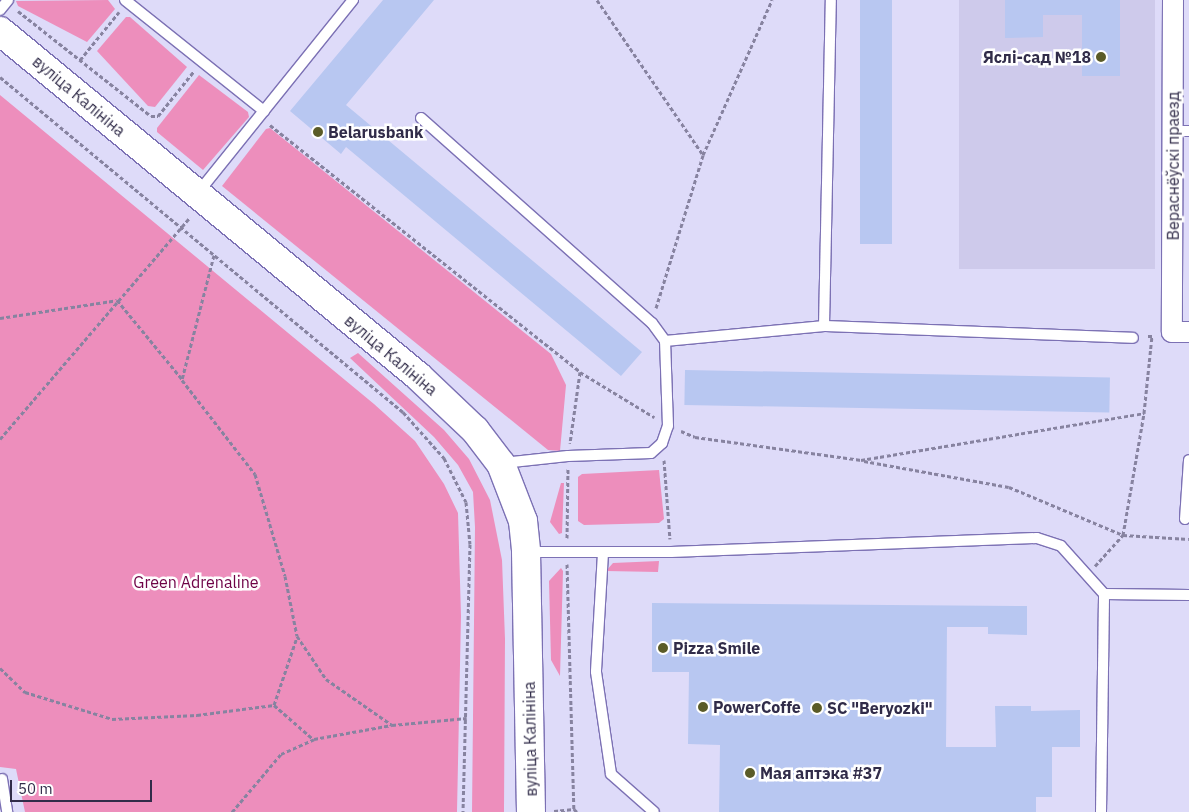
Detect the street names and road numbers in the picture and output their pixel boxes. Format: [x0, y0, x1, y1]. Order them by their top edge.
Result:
street label: вуліца Калініна [29, 52, 129, 140]
street label: Вераснёўскі праезд [1163, 92, 1183, 240]
street label: вуліца Калініна [341, 311, 441, 399]
street label: вуліца Калініна [519, 681, 541, 797]

